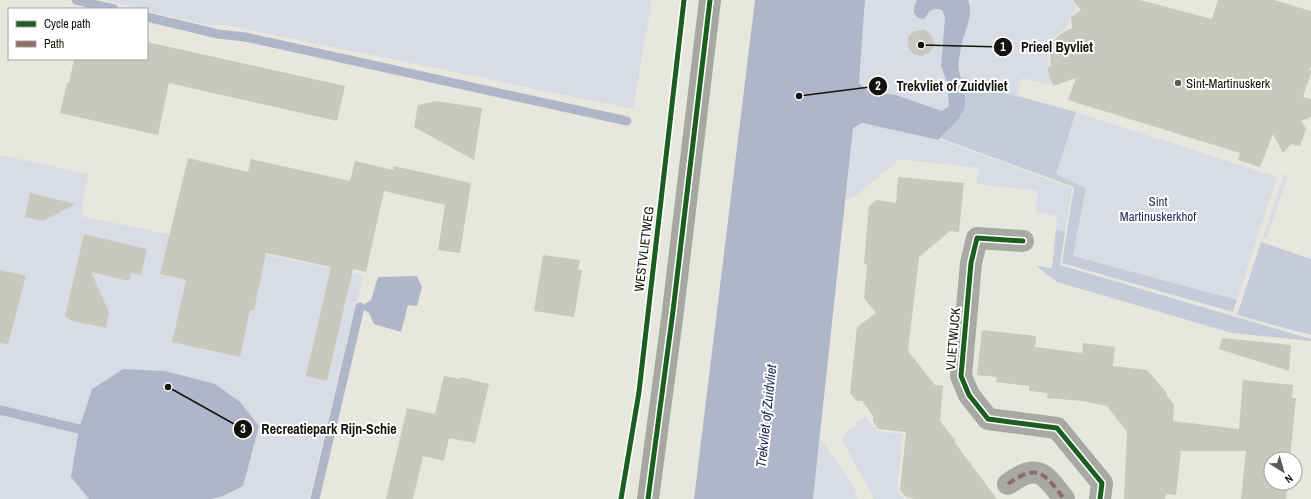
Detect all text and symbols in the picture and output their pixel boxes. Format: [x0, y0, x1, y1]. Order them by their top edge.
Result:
legend [8, 8, 148, 60]
text: Cycle path [44, 16, 91, 32]
callout: Prieel Byvliet [993, 34, 1101, 60]
text: Path [44, 36, 64, 52]
text: Prieel Byvliet [1021, 38, 1093, 56]
text: 1 [1000, 39, 1006, 55]
callout: Trekvliet of Zuidvliet [868, 73, 1015, 99]
place label: Sint-Martinuskerk [1186, 75, 1271, 92]
text: Trekvliet of Zuidvliet [896, 77, 1008, 95]
text: 2 [875, 78, 881, 94]
marker: Sint-Martinuskerk [1173, 78, 1183, 88]
park label: Sint Martinuskerkhof [1120, 193, 1196, 225]
street label: WESTVLIETWEG [630, 205, 658, 293]
street label: VLIETWIJCK [942, 307, 964, 371]
water label: Trekvliet of Zuidvliet [752, 363, 780, 468]
callout: Recreatiepark Rijn-Schie [233, 416, 404, 442]
text: Recreatiepark Rijn-Schie [261, 420, 397, 438]
text: 3 [240, 421, 246, 437]
north arrow [1263, 451, 1303, 491]
text: N [1282, 471, 1296, 487]

